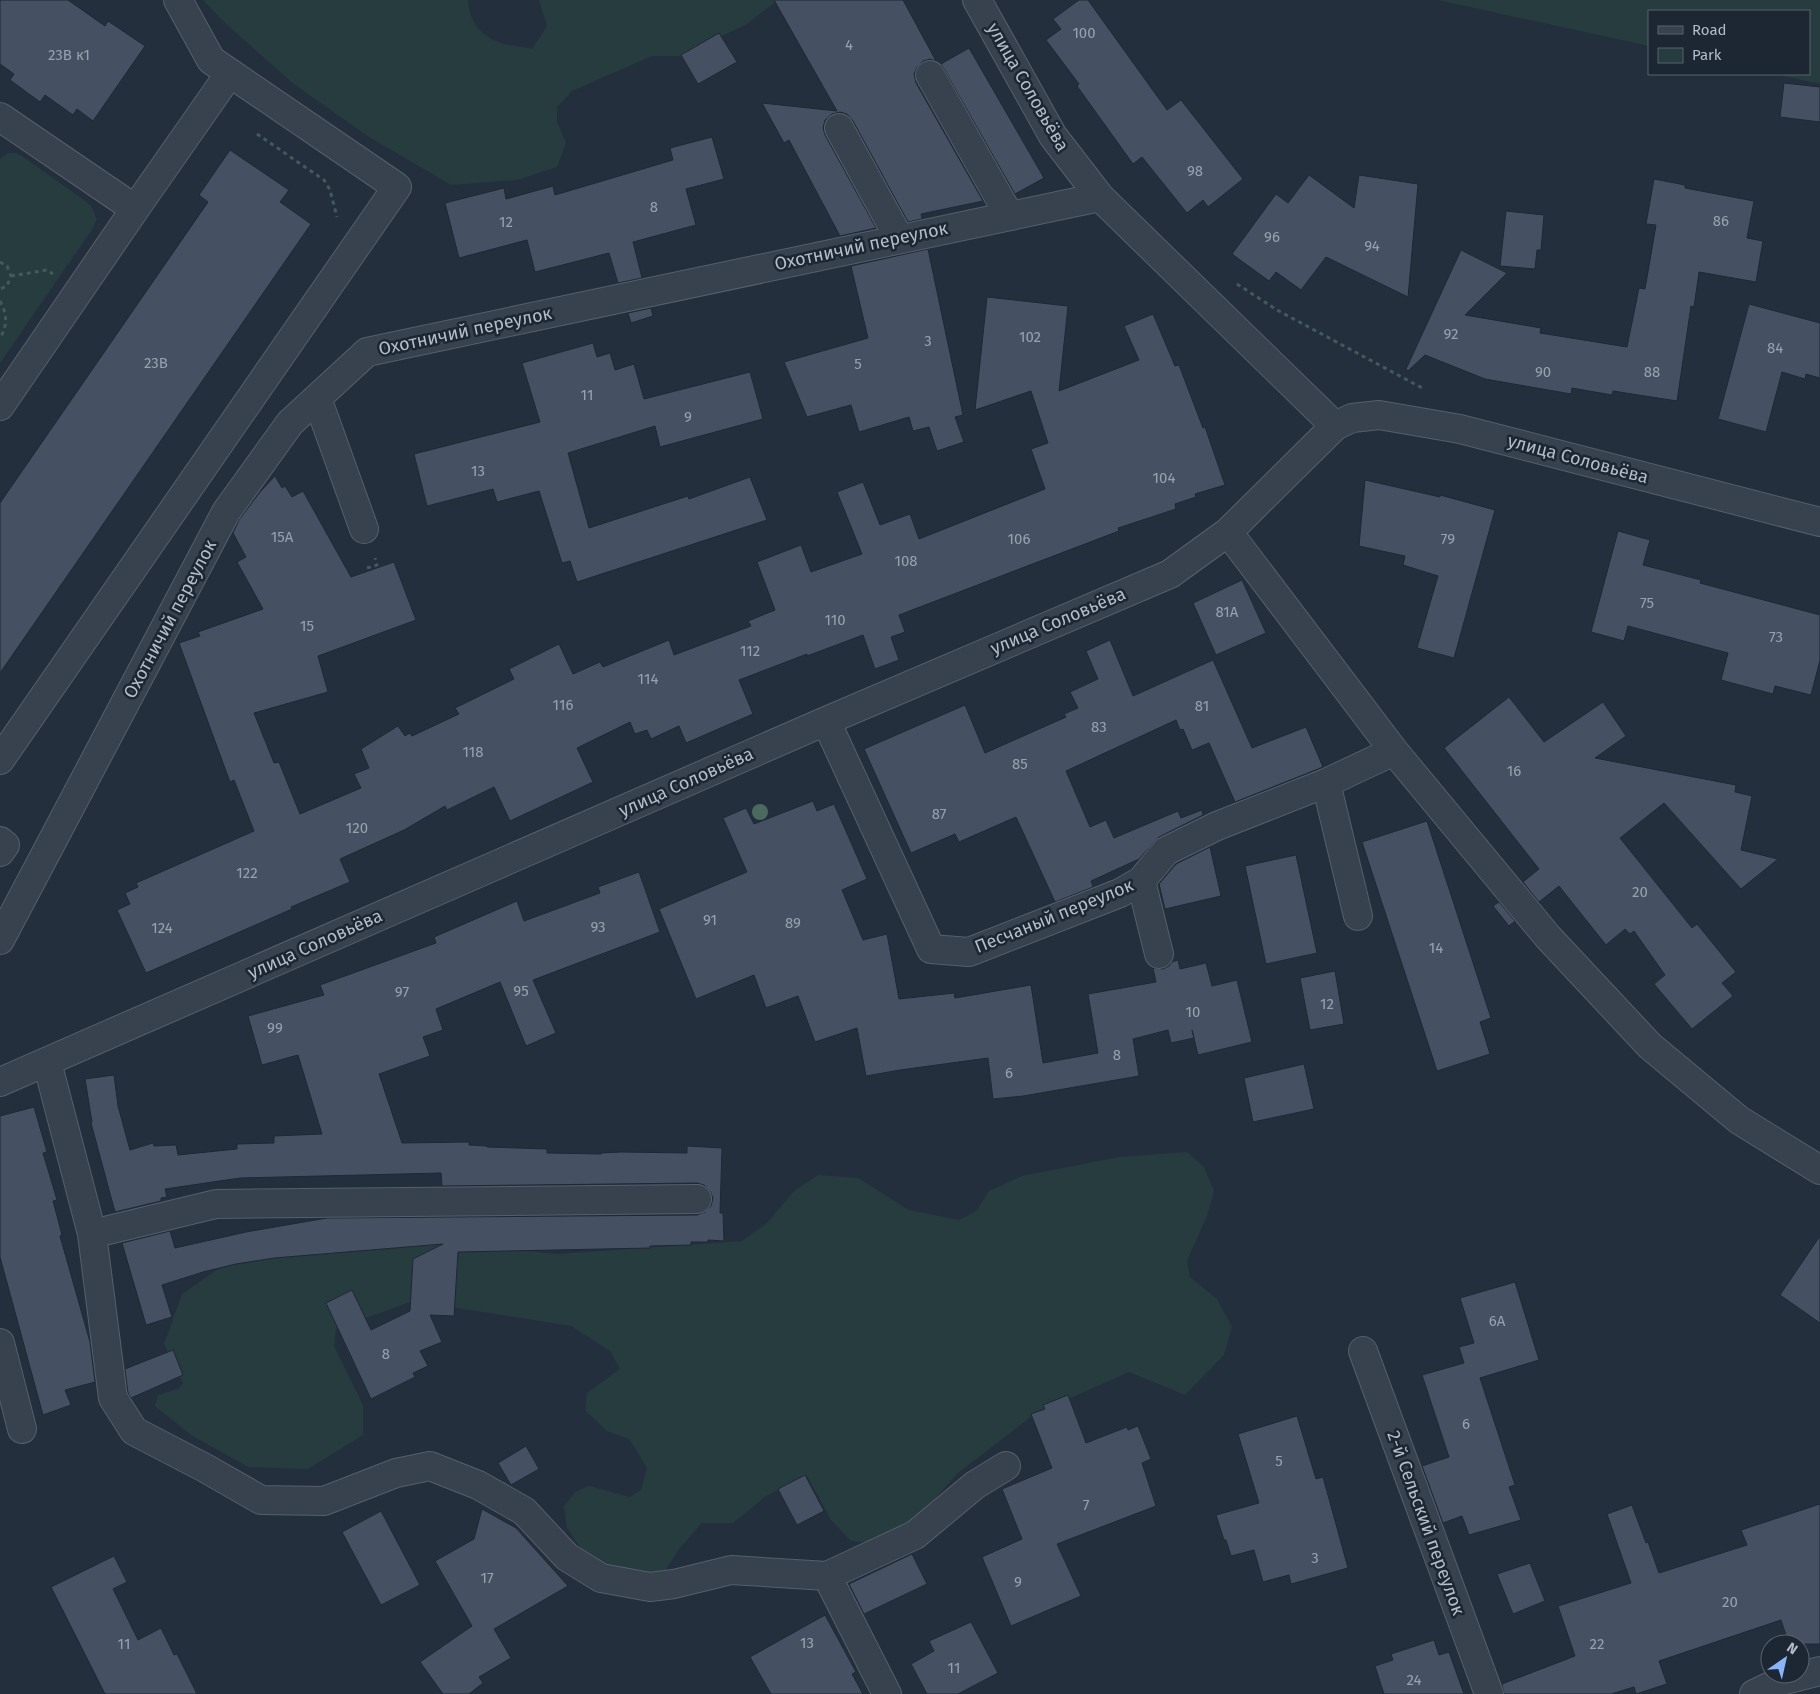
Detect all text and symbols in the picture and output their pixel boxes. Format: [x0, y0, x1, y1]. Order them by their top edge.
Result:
legend [1648, 10, 1810, 75]
street label: улица Соловьёва [982, 19, 1074, 155]
text: Road [1692, 21, 1727, 39]
house number: 100 [1072, 24, 1096, 42]
house number: 4 [845, 36, 853, 54]
house number: 23В к1 [48, 46, 90, 64]
text: Park [1692, 46, 1722, 64]
house number: 98 [1187, 162, 1203, 180]
house number: 8 [650, 198, 658, 216]
house number: 86 [1713, 212, 1729, 230]
house number: 12 [499, 213, 513, 231]
street label: Охотничий переулок [772, 217, 950, 275]
house number: 96 [1264, 228, 1280, 246]
house number: 94 [1364, 237, 1380, 255]
street label: Охотничий переулок [376, 302, 554, 360]
house number: 92 [1444, 325, 1458, 343]
house number: 102 [1019, 328, 1041, 346]
house number: 3 [924, 332, 932, 350]
house number: 84 [1767, 339, 1783, 357]
house number: 23В [144, 354, 168, 372]
house number: 5 [854, 355, 862, 373]
house number: 90 [1535, 363, 1551, 381]
house number: 88 [1644, 363, 1660, 381]
house number: 11 [581, 386, 593, 404]
house number: 9 [684, 408, 692, 426]
street label: улица Соловьёва [1505, 430, 1651, 488]
house number: 13 [471, 462, 485, 480]
house number: 104 [1153, 469, 1175, 487]
house number: 15А [271, 528, 294, 546]
house number: 106 [1008, 530, 1030, 548]
house number: 79 [1441, 530, 1455, 548]
street label: Охотничий переулок [119, 535, 221, 702]
house number: 108 [894, 552, 918, 570]
street label: улица Соловьёва [987, 583, 1129, 659]
house number: 75 [1640, 594, 1654, 612]
house number: 81А [1216, 603, 1239, 621]
house number: 110 [824, 611, 846, 629]
house number: 15 [300, 617, 314, 635]
house number: 73 [1769, 628, 1783, 646]
house number: 112 [740, 642, 760, 660]
house number: 114 [638, 670, 658, 688]
house number: 116 [553, 696, 573, 714]
house number: 81 [1195, 697, 1209, 715]
house number: 83 [1091, 718, 1107, 736]
street label: улица Соловьёва [615, 742, 757, 822]
house number: 118 [462, 743, 484, 761]
house number: 85 [1012, 755, 1028, 773]
house number: 16 [1507, 762, 1521, 780]
house number: 87 [932, 805, 947, 823]
house number: 120 [346, 819, 368, 837]
house number: 122 [236, 864, 258, 882]
street label: Песчаный переулок [971, 874, 1137, 958]
house number: 20 [1632, 883, 1648, 901]
street label: улица Соловьёва [244, 904, 386, 984]
house number: 91 [703, 911, 717, 929]
house number: 89 [785, 914, 801, 932]
house number: 93 [590, 918, 606, 936]
house number: 124 [151, 919, 173, 937]
house number: 14 [1429, 939, 1443, 957]
house number: 95 [513, 982, 529, 1000]
house number: 97 [395, 983, 409, 1001]
house number: 12 [1320, 995, 1334, 1013]
house number: 10 [1186, 1003, 1200, 1021]
house number: 99 [267, 1019, 283, 1037]
house number: 8 [1113, 1046, 1121, 1064]
house number: 6 [1005, 1064, 1013, 1082]
house number: 6А [1489, 1312, 1506, 1330]
house number: 8 [382, 1345, 390, 1363]
house number: 6 [1462, 1415, 1470, 1433]
street label: 2-й Сельский переулок [1382, 1428, 1470, 1619]
house number: 5 [1275, 1452, 1283, 1470]
house number: 7 [1083, 1496, 1090, 1514]
house number: 3 [1311, 1549, 1319, 1567]
house number: 17 [480, 1569, 494, 1587]
house number: 9 [1014, 1573, 1022, 1591]
house number: 20 [1722, 1593, 1738, 1611]
house number: 13 [800, 1634, 814, 1652]
north arrow [1760, 1634, 1810, 1684]
house number: 11 [118, 1635, 130, 1653]
house number: 22 [1590, 1635, 1604, 1653]
text: N [1783, 1639, 1801, 1658]
house number: 11 [948, 1659, 960, 1677]
house number: 24 [1406, 1671, 1422, 1689]

